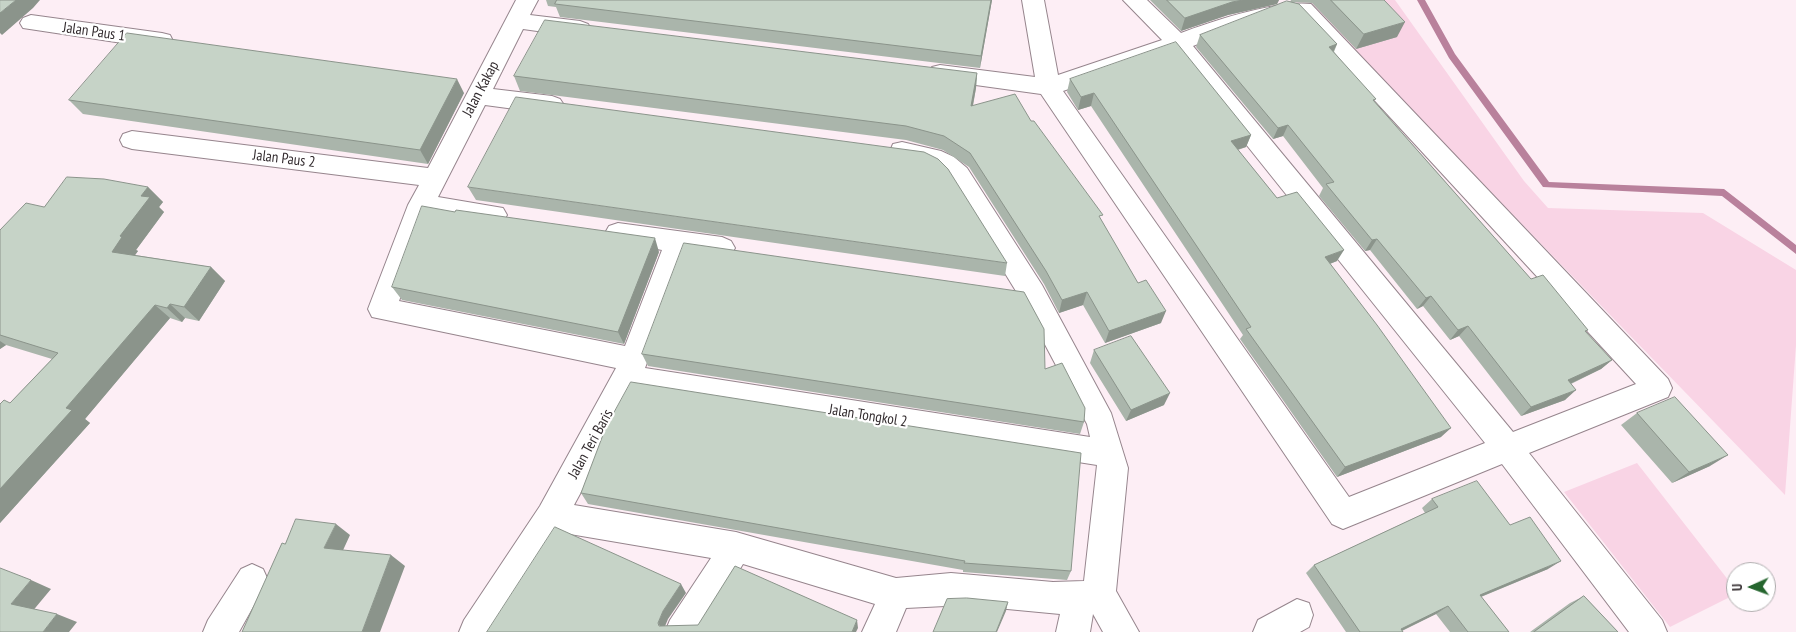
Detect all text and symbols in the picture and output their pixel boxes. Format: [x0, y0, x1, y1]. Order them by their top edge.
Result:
street label: Jalan Paus 1 [62, 19, 126, 45]
street label: Jalan Kakap [459, 58, 503, 120]
street label: Jalan Paus 2 [252, 146, 316, 172]
street label: Jalan Tongkol 2 [828, 401, 908, 431]
street label: Jalan Teri Baris [565, 406, 617, 482]
north arrow [1726, 562, 1776, 612]
text: U [1728, 584, 1746, 591]

